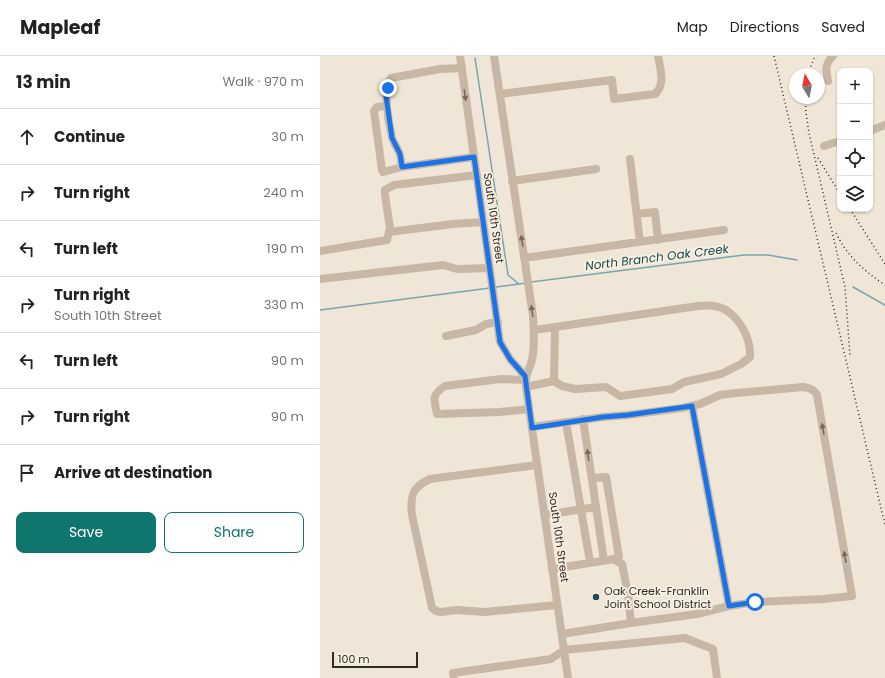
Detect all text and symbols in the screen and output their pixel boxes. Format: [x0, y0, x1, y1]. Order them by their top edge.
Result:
text: Mapleaf [20, 14, 100, 41]
text: Map [677, 17, 708, 37]
text: Directions [730, 17, 799, 37]
text: Saved [821, 17, 865, 37]
north arrow [789, 68, 825, 104]
map controls [837, 68, 873, 212]
button: + [837, 68, 873, 104]
text: 13 min [16, 70, 71, 94]
text: Walk · 970 m [223, 72, 304, 91]
route end [379, 79, 397, 97]
one-way arrow [462, 89, 468, 101]
button: − [837, 104, 873, 140]
icon: ahead [16, 126, 38, 148]
text: Continue [54, 126, 125, 147]
text: 30 m [271, 127, 304, 146]
button: locate [837, 140, 873, 176]
street label: South 10th Street [480, 172, 508, 264]
button: layers [837, 176, 873, 212]
icon: right [16, 182, 38, 204]
text: Turn right [54, 182, 130, 203]
text: 240 m [263, 183, 304, 202]
one-way arrow [519, 235, 525, 247]
icon: left [16, 238, 38, 260]
text: Turn left [54, 238, 118, 259]
text: 190 m [267, 239, 304, 258]
water label: North Branch Oak Creek [584, 240, 731, 274]
text: Turn right [54, 284, 130, 305]
icon: right [16, 294, 38, 316]
text: 330 m [264, 295, 304, 314]
one-way arrow [529, 305, 535, 317]
text: South 10th Street [54, 306, 162, 325]
icon: left [16, 350, 38, 372]
text: Turn left [54, 350, 118, 371]
text: 90 m [271, 351, 304, 370]
icon: right [16, 406, 38, 428]
text: Turn right [54, 406, 130, 427]
text: 90 m [271, 407, 304, 426]
one-way arrow [820, 423, 826, 435]
one-way arrow [585, 449, 591, 461]
icon: arrive [16, 462, 38, 484]
text: Arrive at destination [54, 462, 212, 483]
street label: South 10th Street [545, 491, 573, 583]
button: Save [16, 512, 156, 553]
button: Share [164, 512, 304, 553]
one-way arrow [842, 551, 848, 563]
place label: Oak Creek-Franklin Joint School District [604, 583, 711, 612]
marker: Oak Creek-Franklin Joint School District [591, 592, 601, 602]
route start [746, 593, 764, 611]
scale bar [332, 650, 418, 669]
text: 100 m [338, 651, 370, 667]

